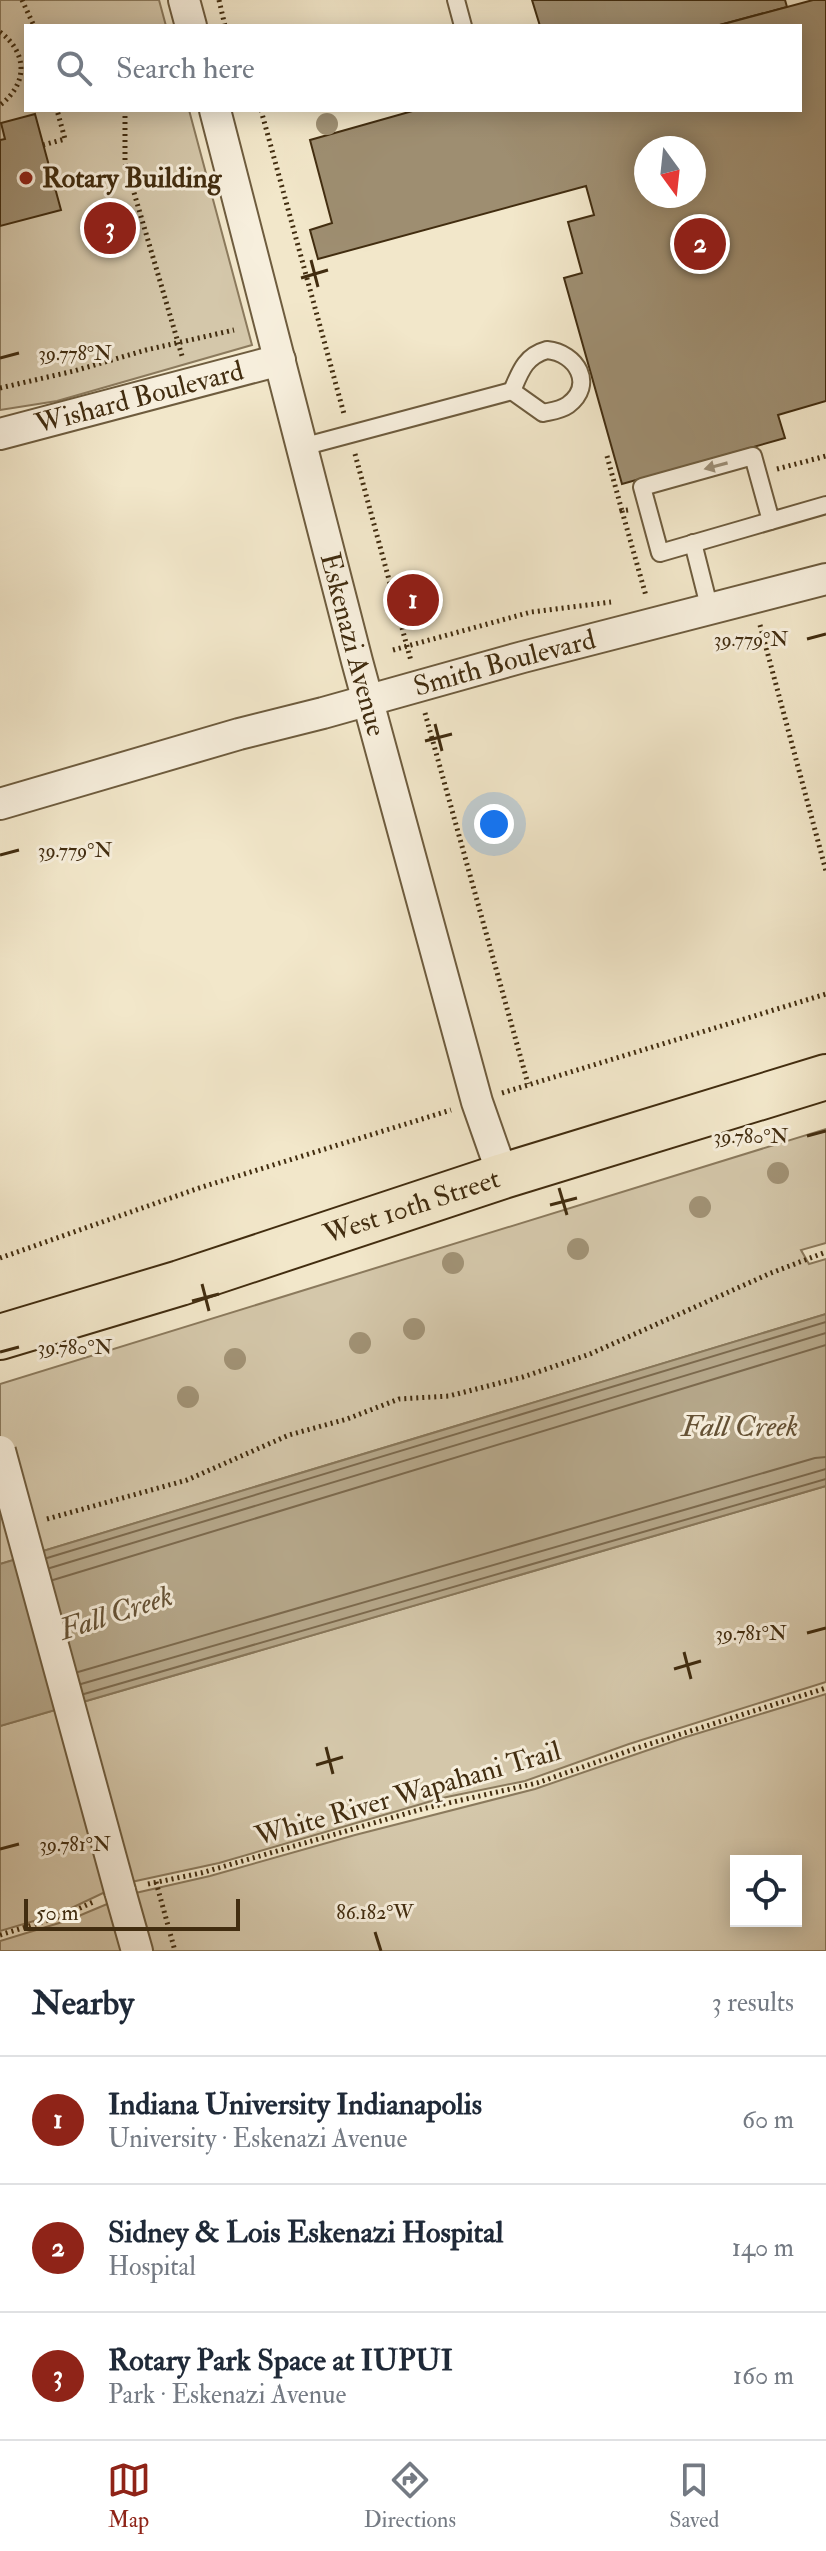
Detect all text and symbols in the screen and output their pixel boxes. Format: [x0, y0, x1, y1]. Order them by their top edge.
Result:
search box [24, 24, 802, 112]
icon: search [52, 46, 96, 90]
text: Search here [116, 50, 255, 87]
north arrow [634, 136, 706, 208]
place label: Rotary Building [42, 161, 222, 196]
marker: Rotary Building [17, 169, 35, 187]
pin: 3 [84, 198, 136, 258]
pin: 2 [674, 214, 726, 274]
text: 39.778°N [38, 341, 112, 366]
street label: Wishard Boulevard [30, 353, 247, 442]
one-way arrow [704, 460, 728, 473]
street label: Eskenazi Avenue [312, 549, 394, 740]
pin: 1 [387, 570, 439, 630]
street label: Smith Boulevard [410, 622, 599, 704]
text: 39.779°N [714, 627, 788, 652]
your location [474, 804, 514, 844]
text: 39.779°N [38, 838, 112, 863]
text: 39.780°N [714, 1124, 788, 1149]
street label: West 10th Street [318, 1161, 504, 1252]
text: 39.780°N [38, 1335, 112, 1360]
water label: Fall Creek [680, 1408, 799, 1445]
water label: Fall Creek [53, 1577, 177, 1649]
text: 39.781°N [715, 1621, 787, 1646]
street label: White River Wapahani Trail [250, 1734, 565, 1855]
text: 39.781°N [39, 1832, 111, 1857]
map controls [730, 1855, 802, 1927]
button: locate [730, 1855, 802, 1927]
scale bar [24, 1895, 240, 1931]
text: 50 m [36, 1899, 78, 1927]
text: 86.182°W [336, 1900, 414, 1925]
text: Nearby [32, 1982, 134, 2025]
text: 3 results [712, 1987, 794, 2019]
text: Indiana University Indianapolis [108, 2086, 482, 2123]
text: 1 [53, 2104, 63, 2136]
text: 60 m [742, 2104, 794, 2136]
text: University · Eskenazi Avenue [108, 2123, 407, 2155]
text: Sidney & Lois Eskenazi Hospital [108, 2214, 503, 2251]
text: 2 [51, 2232, 65, 2264]
text: 140 m [732, 2232, 794, 2264]
text: Hospital [108, 2251, 196, 2283]
text: Rotary Park Space at IUPUI [108, 2342, 453, 2379]
text: 3 [53, 2360, 63, 2392]
text: 160 m [733, 2360, 794, 2392]
text: Park · Eskenazi Avenue [108, 2379, 346, 2411]
tab: Map [107, 2458, 151, 2534]
tab: Directions [364, 2458, 456, 2534]
tab: Saved [669, 2458, 719, 2534]

